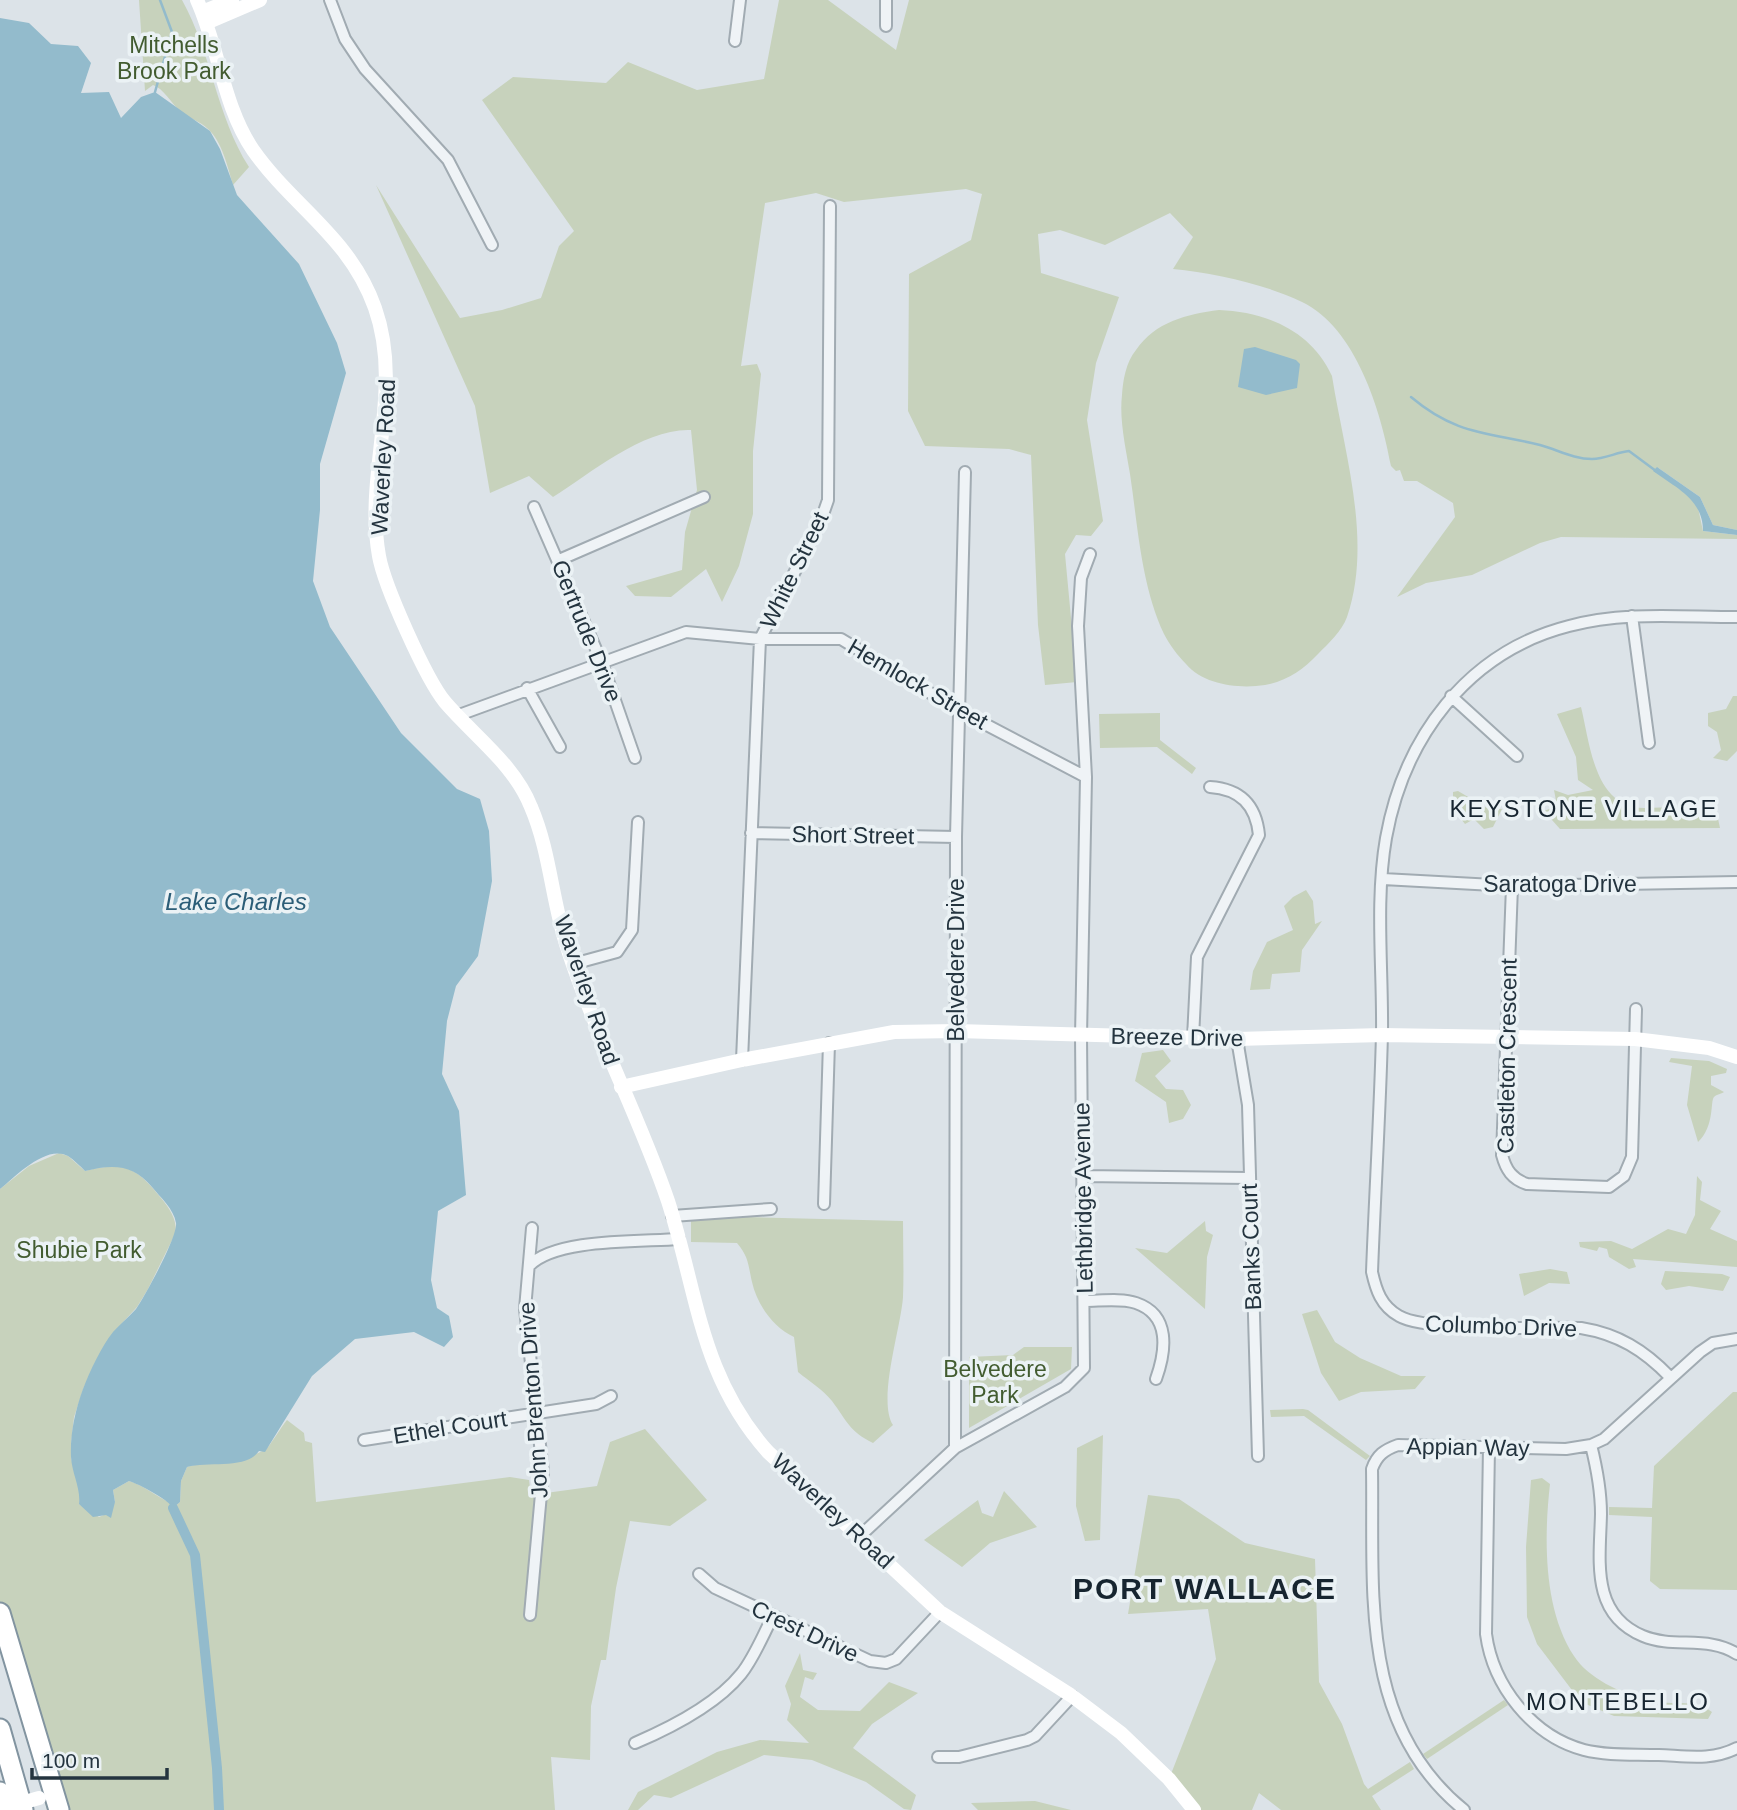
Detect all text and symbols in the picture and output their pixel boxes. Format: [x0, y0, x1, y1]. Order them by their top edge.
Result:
park label: Mitchells Brook Park [117, 32, 231, 84]
street label: Waverley Road [366, 378, 400, 536]
street label: White Street [755, 507, 834, 633]
street label: Gertrude Drive [547, 556, 627, 706]
street label: Hemlock Street [843, 633, 993, 735]
district label: KEYSTONE VILLAGE [1450, 795, 1719, 822]
street label: Short Street [791, 821, 915, 849]
street label: Saratoga Drive [1483, 871, 1637, 897]
street label: Belvedere Drive [943, 878, 969, 1042]
water label: Lake Charles [165, 888, 307, 915]
street label: Waverley Road [549, 912, 625, 1068]
street label: Castleton Crescent [1492, 957, 1522, 1154]
street label: Breeze Drive [1110, 1023, 1244, 1051]
street label: Lethbridge Avenue [1068, 1102, 1098, 1294]
street label: Banks Court [1236, 1183, 1266, 1311]
park label: Shubie Park [16, 1237, 142, 1263]
street label: John Brenton Drive [513, 1301, 553, 1499]
street label: Columbo Drive [1425, 1310, 1577, 1342]
park label: Belvedere Park [943, 1356, 1047, 1408]
street label: Ethel Court [391, 1405, 509, 1449]
street label: Appian Way [1406, 1433, 1530, 1461]
street label: Waverley Road [767, 1448, 899, 1574]
district label: PORT WALLACE [1073, 1572, 1337, 1605]
street label: Crest Drive [747, 1595, 863, 1667]
district label: MONTEBELLO [1526, 1688, 1710, 1715]
scale bar [32, 1736, 166, 1780]
text: 100 m [42, 1749, 100, 1772]

